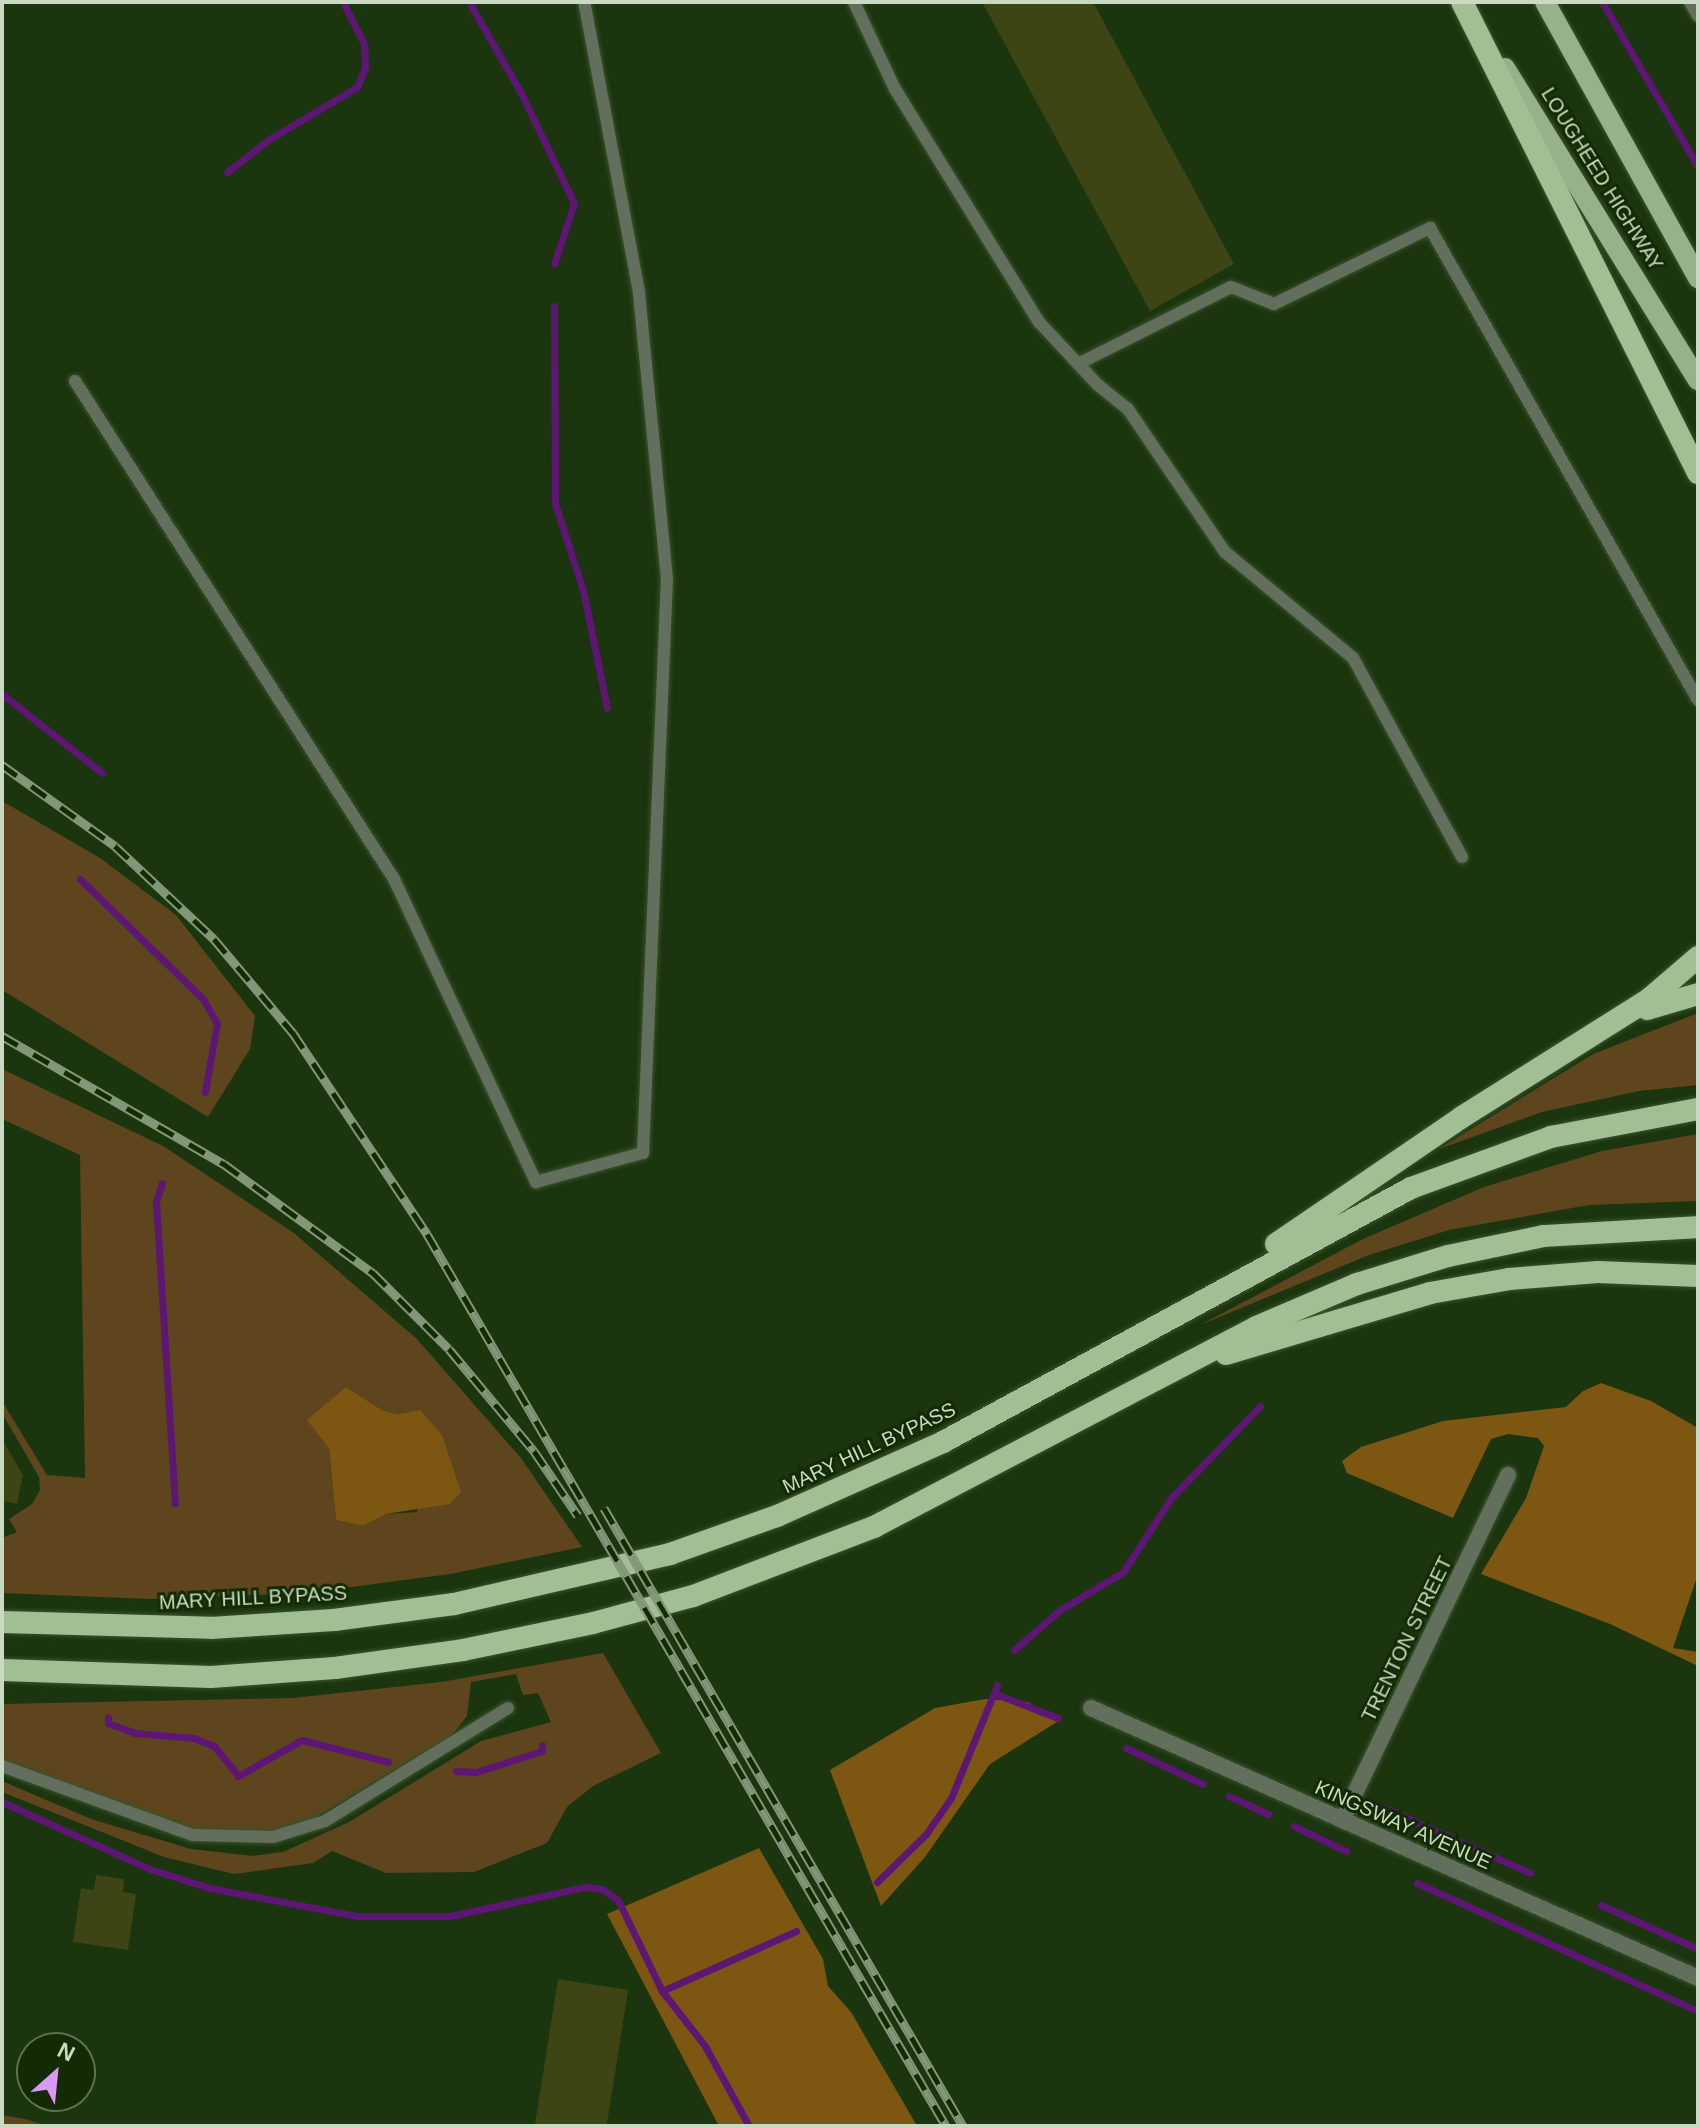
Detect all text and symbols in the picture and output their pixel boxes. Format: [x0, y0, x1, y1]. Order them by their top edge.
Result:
street label: LOUGHEED HIGHWAY [1536, 83, 1668, 275]
street label: MARY HILL BYPASS [778, 1397, 960, 1499]
street label: TRENTON STREET [1357, 1553, 1457, 1725]
street label: MARY HILL BYPASS [158, 1581, 348, 1615]
street label: KINGSWAY AVENUE [1310, 1775, 1496, 1875]
north arrow [16, 2032, 96, 2112]
text: N [53, 2037, 79, 2067]

